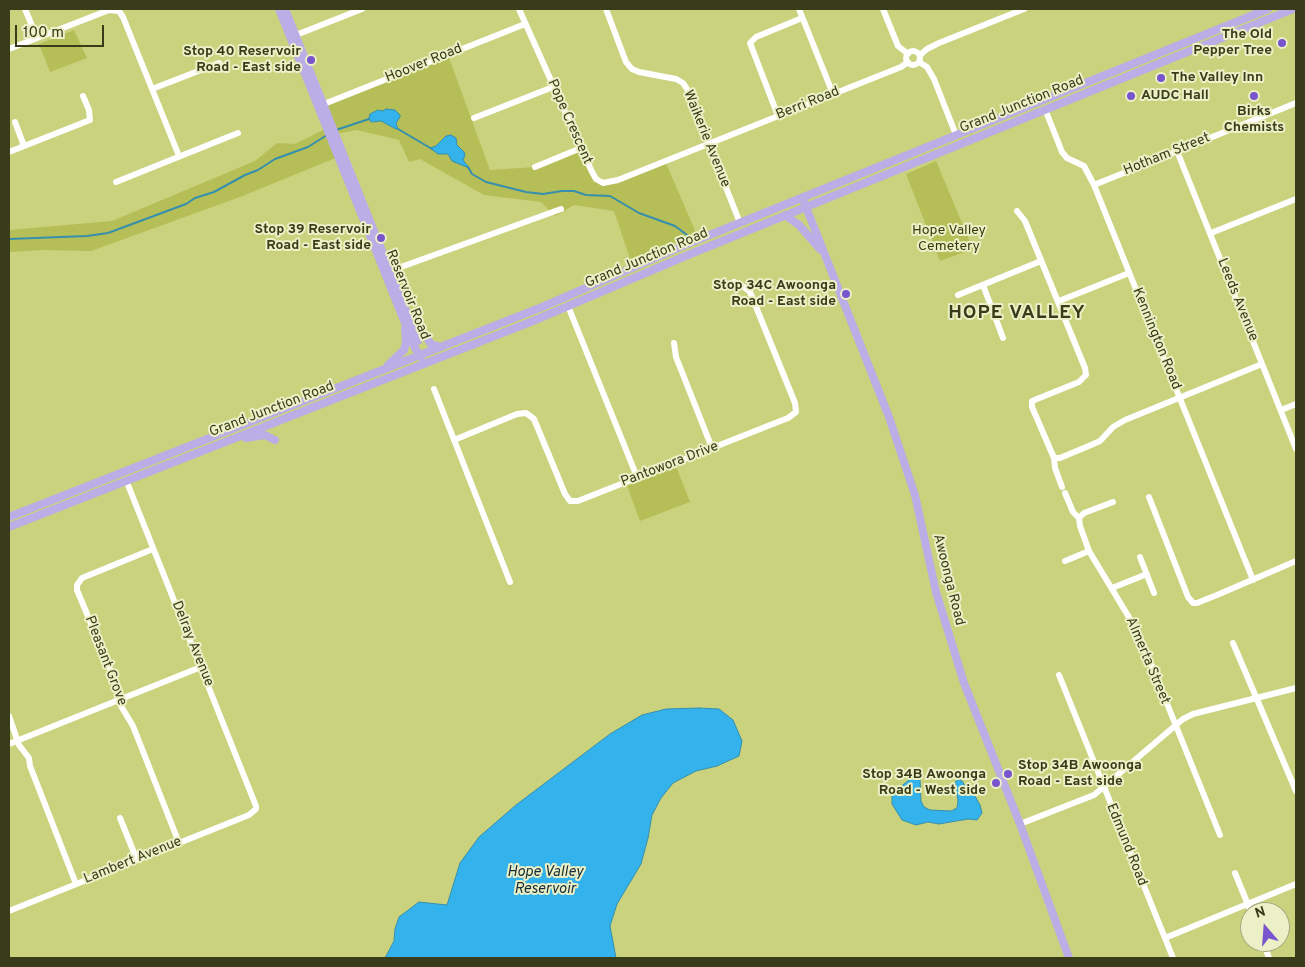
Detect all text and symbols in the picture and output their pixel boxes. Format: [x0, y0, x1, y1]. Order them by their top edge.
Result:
scale bar [18, 15, 106, 47]
text: 100 m [23, 24, 64, 43]
place label: The Old Pepper Tree [1193, 27, 1272, 59]
marker: The Old Pepper Tree [1276, 37, 1288, 49]
street label: Hoover Road [383, 41, 465, 87]
place label: Stop 40 Reservoir Road - East side [183, 44, 301, 76]
marker: Stop 40 Reservoir Road - East side [305, 54, 317, 66]
place label: The Valley Inn [1171, 70, 1263, 86]
street label: Grand Junction Road [958, 72, 1086, 138]
marker: The Valley Inn [1155, 72, 1167, 84]
street label: Pope Crescent [543, 77, 595, 167]
street label: Berri Road [774, 84, 842, 124]
street label: Waikerie Avenue [679, 88, 733, 190]
place label: AUDC Hall [1141, 88, 1209, 104]
marker: AUDC Hall [1125, 90, 1137, 102]
marker: Birks Chemists [1248, 90, 1260, 102]
place label: Birks Chemists [1224, 104, 1284, 136]
street label: Hotham Street [1121, 130, 1213, 180]
place label: Stop 39 Reservoir Road - East side [254, 222, 371, 254]
park label: Hope Valley Cemetery [912, 223, 986, 256]
street label: Grand Junction Road [583, 225, 711, 293]
marker: Stop 39 Reservoir Road - East side [375, 232, 387, 244]
street label: Reservoir Road [381, 248, 433, 342]
street label: Leeds Avenue [1213, 256, 1261, 344]
place label: Stop 34C Awoonga Road - East side [713, 278, 836, 310]
street label: Kennington Road [1128, 286, 1184, 392]
marker: Stop 34C Awoonga Road - East side [840, 288, 852, 300]
district label: HOPE VALLEY [947, 303, 1087, 325]
street label: Grand Junction Road [207, 378, 337, 442]
street label: Pantowora Drive [619, 439, 721, 491]
street label: Awoonga Road [928, 532, 968, 628]
street label: Delray Avenue [167, 599, 217, 689]
street label: Pleasant Grove [80, 614, 130, 708]
street label: Almerta Street [1121, 615, 1173, 707]
place label: Stop 34B Awoonga Road - East side [1018, 758, 1142, 790]
place label: Stop 34B Awoonga Road - West side [862, 767, 986, 800]
marker: Stop 34B Awoonga Road - East side [1002, 768, 1014, 780]
marker: Stop 34B Awoonga Road - West side [990, 777, 1002, 789]
street label: Edmund Road [1102, 801, 1150, 889]
street label: Lambert Avenue [82, 834, 184, 888]
water label: Hope Valley Reservoir [507, 864, 583, 899]
north arrow [1240, 902, 1290, 952]
text: N [1253, 904, 1268, 923]

